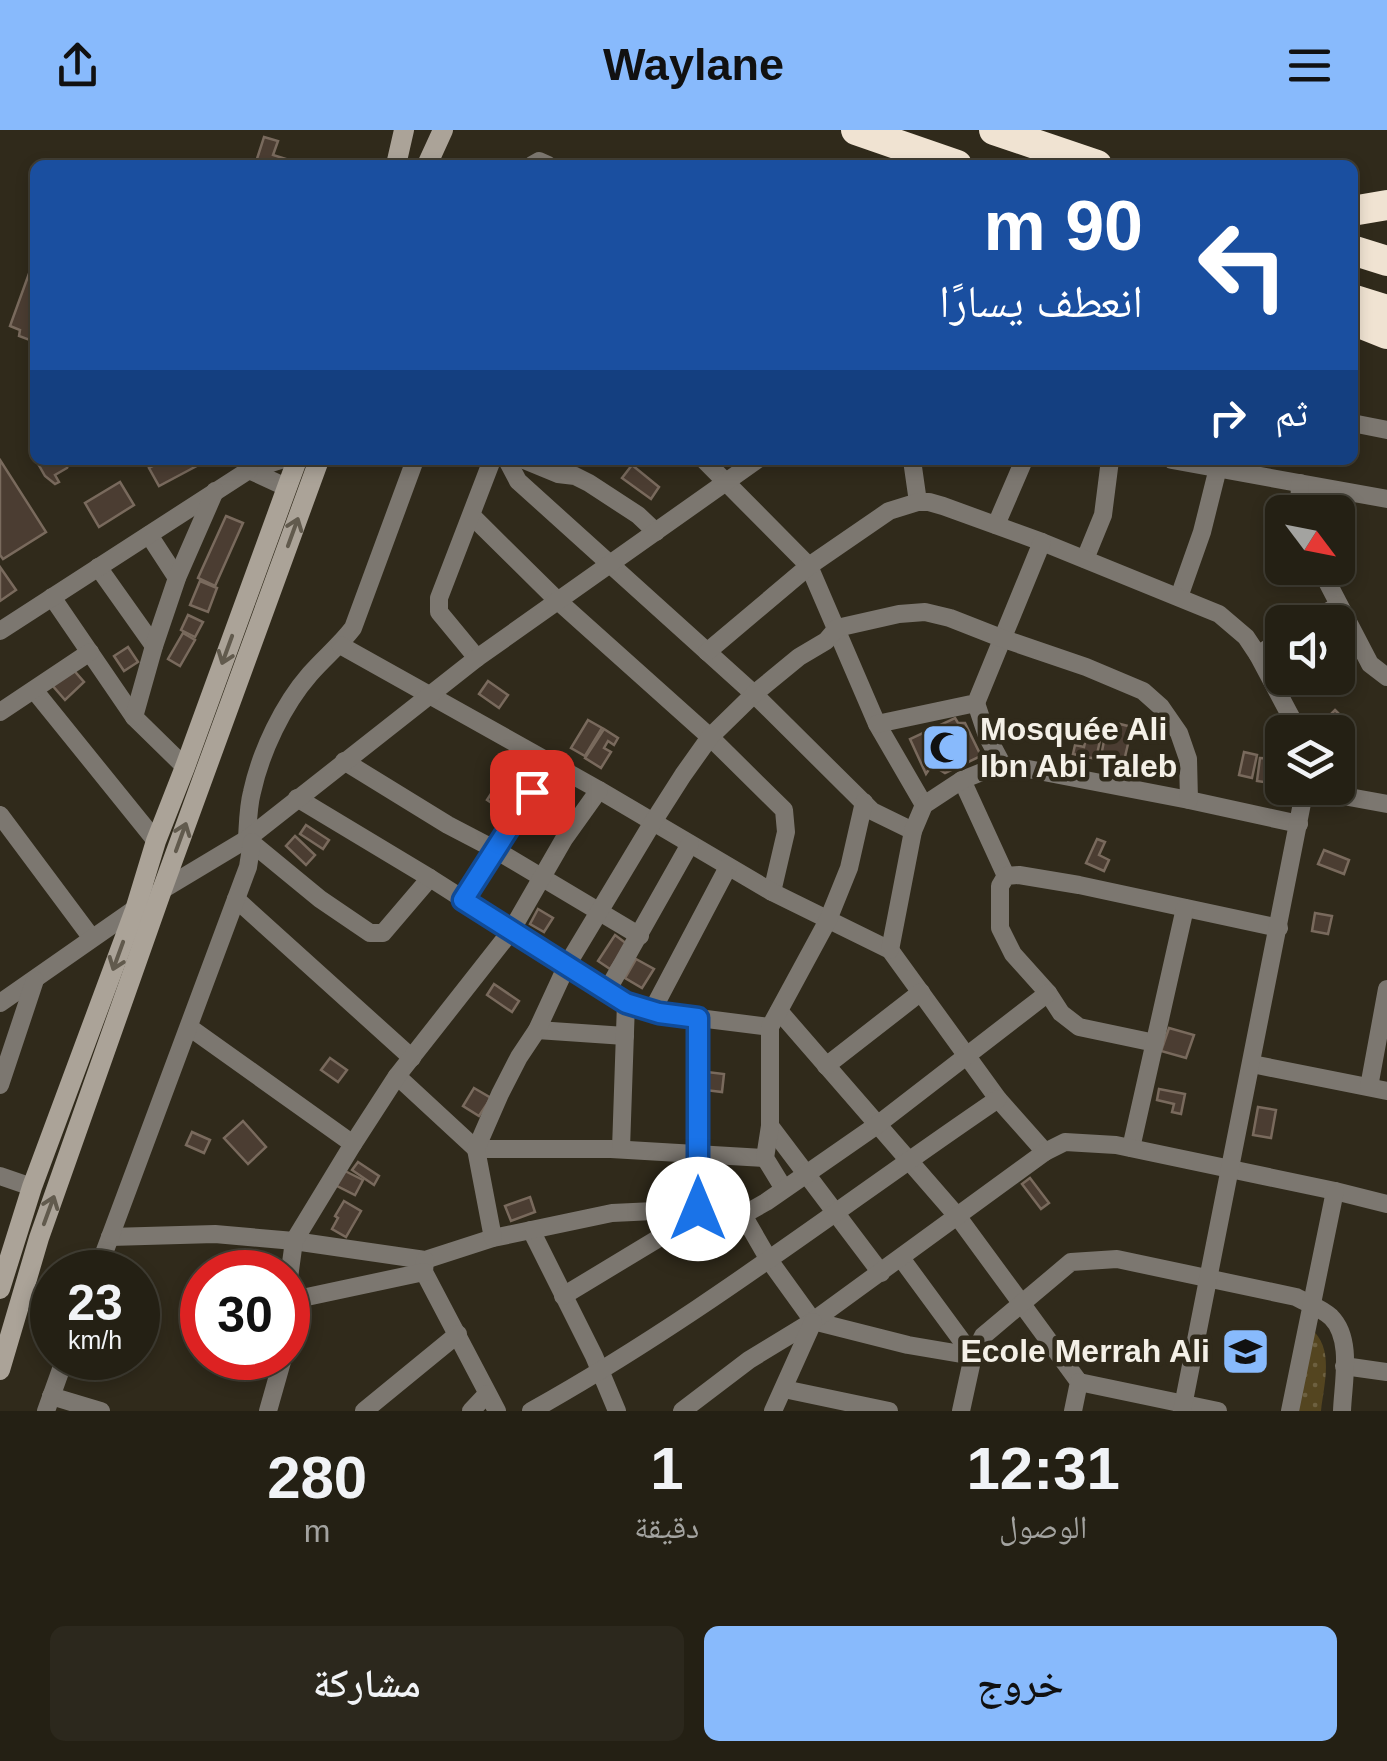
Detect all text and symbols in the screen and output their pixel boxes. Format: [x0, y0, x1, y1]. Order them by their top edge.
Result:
icon: share [50, 38, 105, 93]
icon: menu [1282, 38, 1337, 93]
text: Waylane [603, 39, 784, 90]
text: 90 m [983, 187, 1143, 265]
icon: left [1178, 200, 1308, 330]
text: انعطف يسارًا [939, 276, 1143, 327]
icon: right [1200, 390, 1255, 445]
text: ثم [1275, 392, 1308, 434]
north arrow [1265, 495, 1355, 585]
map controls [1265, 495, 1355, 805]
one-way arrow [285, 518, 303, 549]
button: sound [1265, 605, 1355, 695]
one-way arrow [217, 634, 235, 666]
place label: Mosquée Ali Ibn Abi Taleb [980, 711, 1177, 784]
button: layers [1265, 715, 1355, 805]
mosque icon: Mosquée Ali Ibn Abi Taleb [919, 721, 971, 773]
pin [490, 750, 575, 835]
icon: arrive [505, 765, 560, 820]
one-way arrow [173, 823, 191, 854]
one-way arrow [108, 940, 126, 971]
position arrow [646, 1157, 750, 1261]
one-way arrow [41, 1195, 59, 1226]
speed limit sign: 30 [180, 1250, 310, 1380]
text: 23 [67, 1275, 123, 1331]
school or university icon: Ecole Merrah Ali [1219, 1325, 1271, 1377]
text: km/h [68, 1326, 122, 1354]
place label: Ecole Merrah Ali [960, 1333, 1210, 1369]
text: 1 [650, 1435, 684, 1502]
text: 12:31 [966, 1435, 1120, 1502]
text: 280 [267, 1444, 367, 1511]
text: دقيقة [634, 1509, 699, 1545]
text: الوصول [999, 1509, 1087, 1545]
text: m [304, 1513, 331, 1549]
button: مشاركة [50, 1626, 684, 1741]
button: خروج [704, 1626, 1337, 1741]

